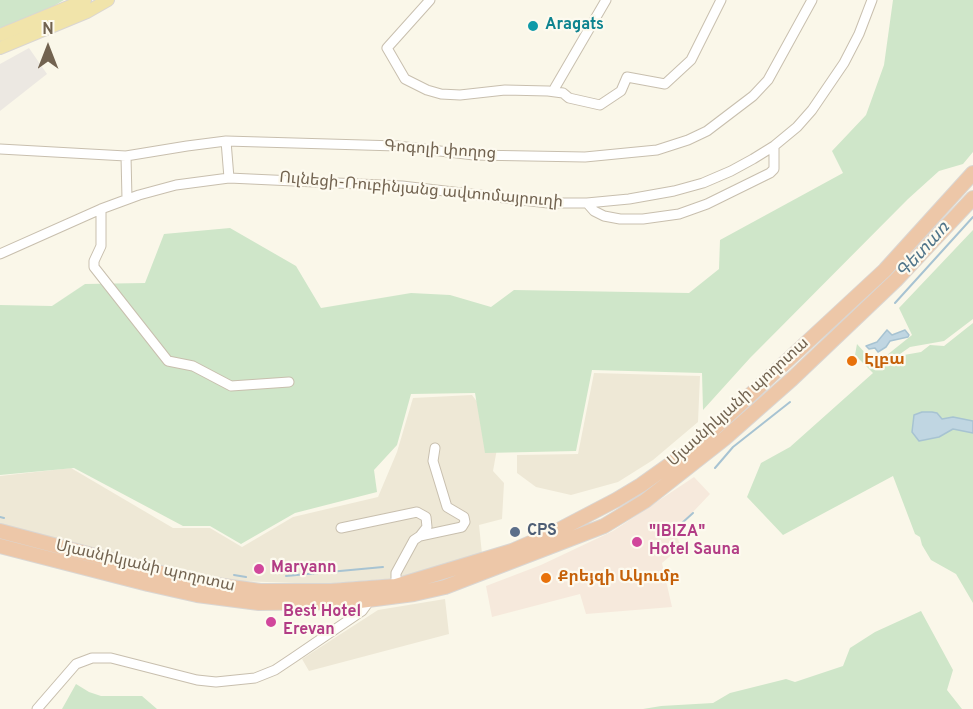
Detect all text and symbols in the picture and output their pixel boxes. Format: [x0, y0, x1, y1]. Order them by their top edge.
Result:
place label: Aragats [545, 16, 604, 36]
north arrow [18, 18, 78, 78]
marker: Aragats [526, 19, 540, 33]
text: N [42, 20, 54, 40]
street label: Գոգոլի փողոց [383, 138, 497, 164]
street label: Ուլնեցի-Ռուբինյանց ավտոմայրուղի [278, 169, 564, 213]
water label: Գետառ [893, 218, 955, 284]
street label: Մյասնիկյանի պողոտա [664, 335, 814, 471]
place label: Էլբա [864, 351, 905, 371]
marker: Էլբա [845, 354, 859, 368]
place label: CPS [527, 522, 557, 542]
place label: "IBIZA" Hotel Sauna [649, 523, 740, 561]
marker: CPS [508, 525, 522, 539]
marker: "IBIZA" Hotel Sauna [630, 535, 644, 549]
street label: Մյասնիկյանի պողոտա [54, 537, 236, 597]
place label: Maryann [271, 559, 337, 579]
marker: Maryann [252, 562, 266, 576]
place label: Քրեյզի Ակումբ [558, 568, 680, 588]
marker: Քրեյզի Ակումբ [539, 571, 553, 585]
place label: Best Hotel Erevan [283, 603, 361, 641]
marker: Best Hotel Erevan [264, 615, 278, 629]

